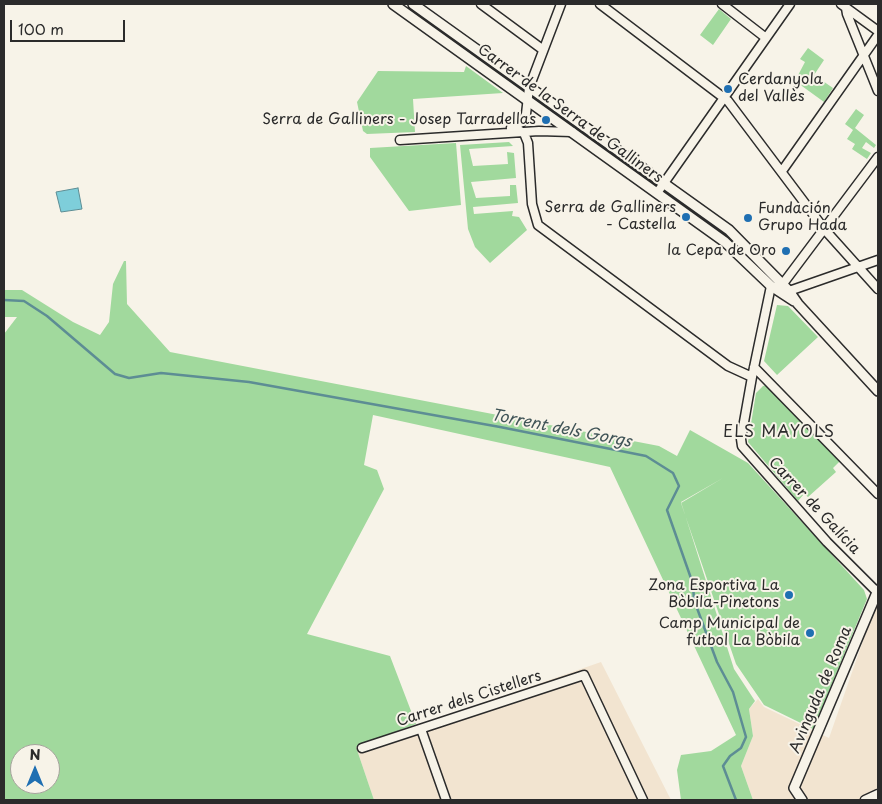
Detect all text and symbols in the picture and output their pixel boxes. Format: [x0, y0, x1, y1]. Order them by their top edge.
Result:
scale bar [12, 10, 128, 42]
text: 100 m [18, 17, 64, 40]
street label: Carrer de la Serra de Galliners [474, 41, 666, 187]
place label: Cerdanyola del Vallès [738, 71, 823, 106]
marker: Cerdanyola del Vallès [722, 83, 734, 95]
place label: Serra de Galliners - Josep Tarradellas [262, 111, 536, 129]
marker: Serra de Galliners - Josep Tarradellas [540, 114, 552, 126]
place label: Serra de Galliners - Castella [545, 199, 676, 234]
place label: Fundación Grupo Hada [758, 200, 847, 235]
marker: Serra de Galliners - Castella [680, 211, 692, 223]
marker: Fundación Grupo Hada [742, 212, 754, 224]
place label: la Cepa de Oro [667, 242, 776, 260]
marker: la Cepa de Oro [780, 245, 792, 257]
water label: Torrent dels Gorgs [489, 406, 633, 452]
district label: ELS MAYOLS [722, 423, 836, 443]
street label: Carrer de Galícia [764, 454, 864, 558]
place label: Zona Esportiva La Bòbila-Pinetons [648, 577, 779, 612]
marker: Zona Esportiva La Bòbila-Pinetons [783, 589, 795, 601]
place label: Camp Municipal de futbol La Bòbila [659, 615, 800, 650]
street label: Avinguda de Roma [786, 624, 856, 756]
marker: Camp Municipal de futbol La Bòbila [804, 627, 816, 639]
street label: Carrer dels Cistellers [394, 667, 544, 731]
north arrow [10, 744, 60, 794]
text: N [29, 744, 41, 765]

